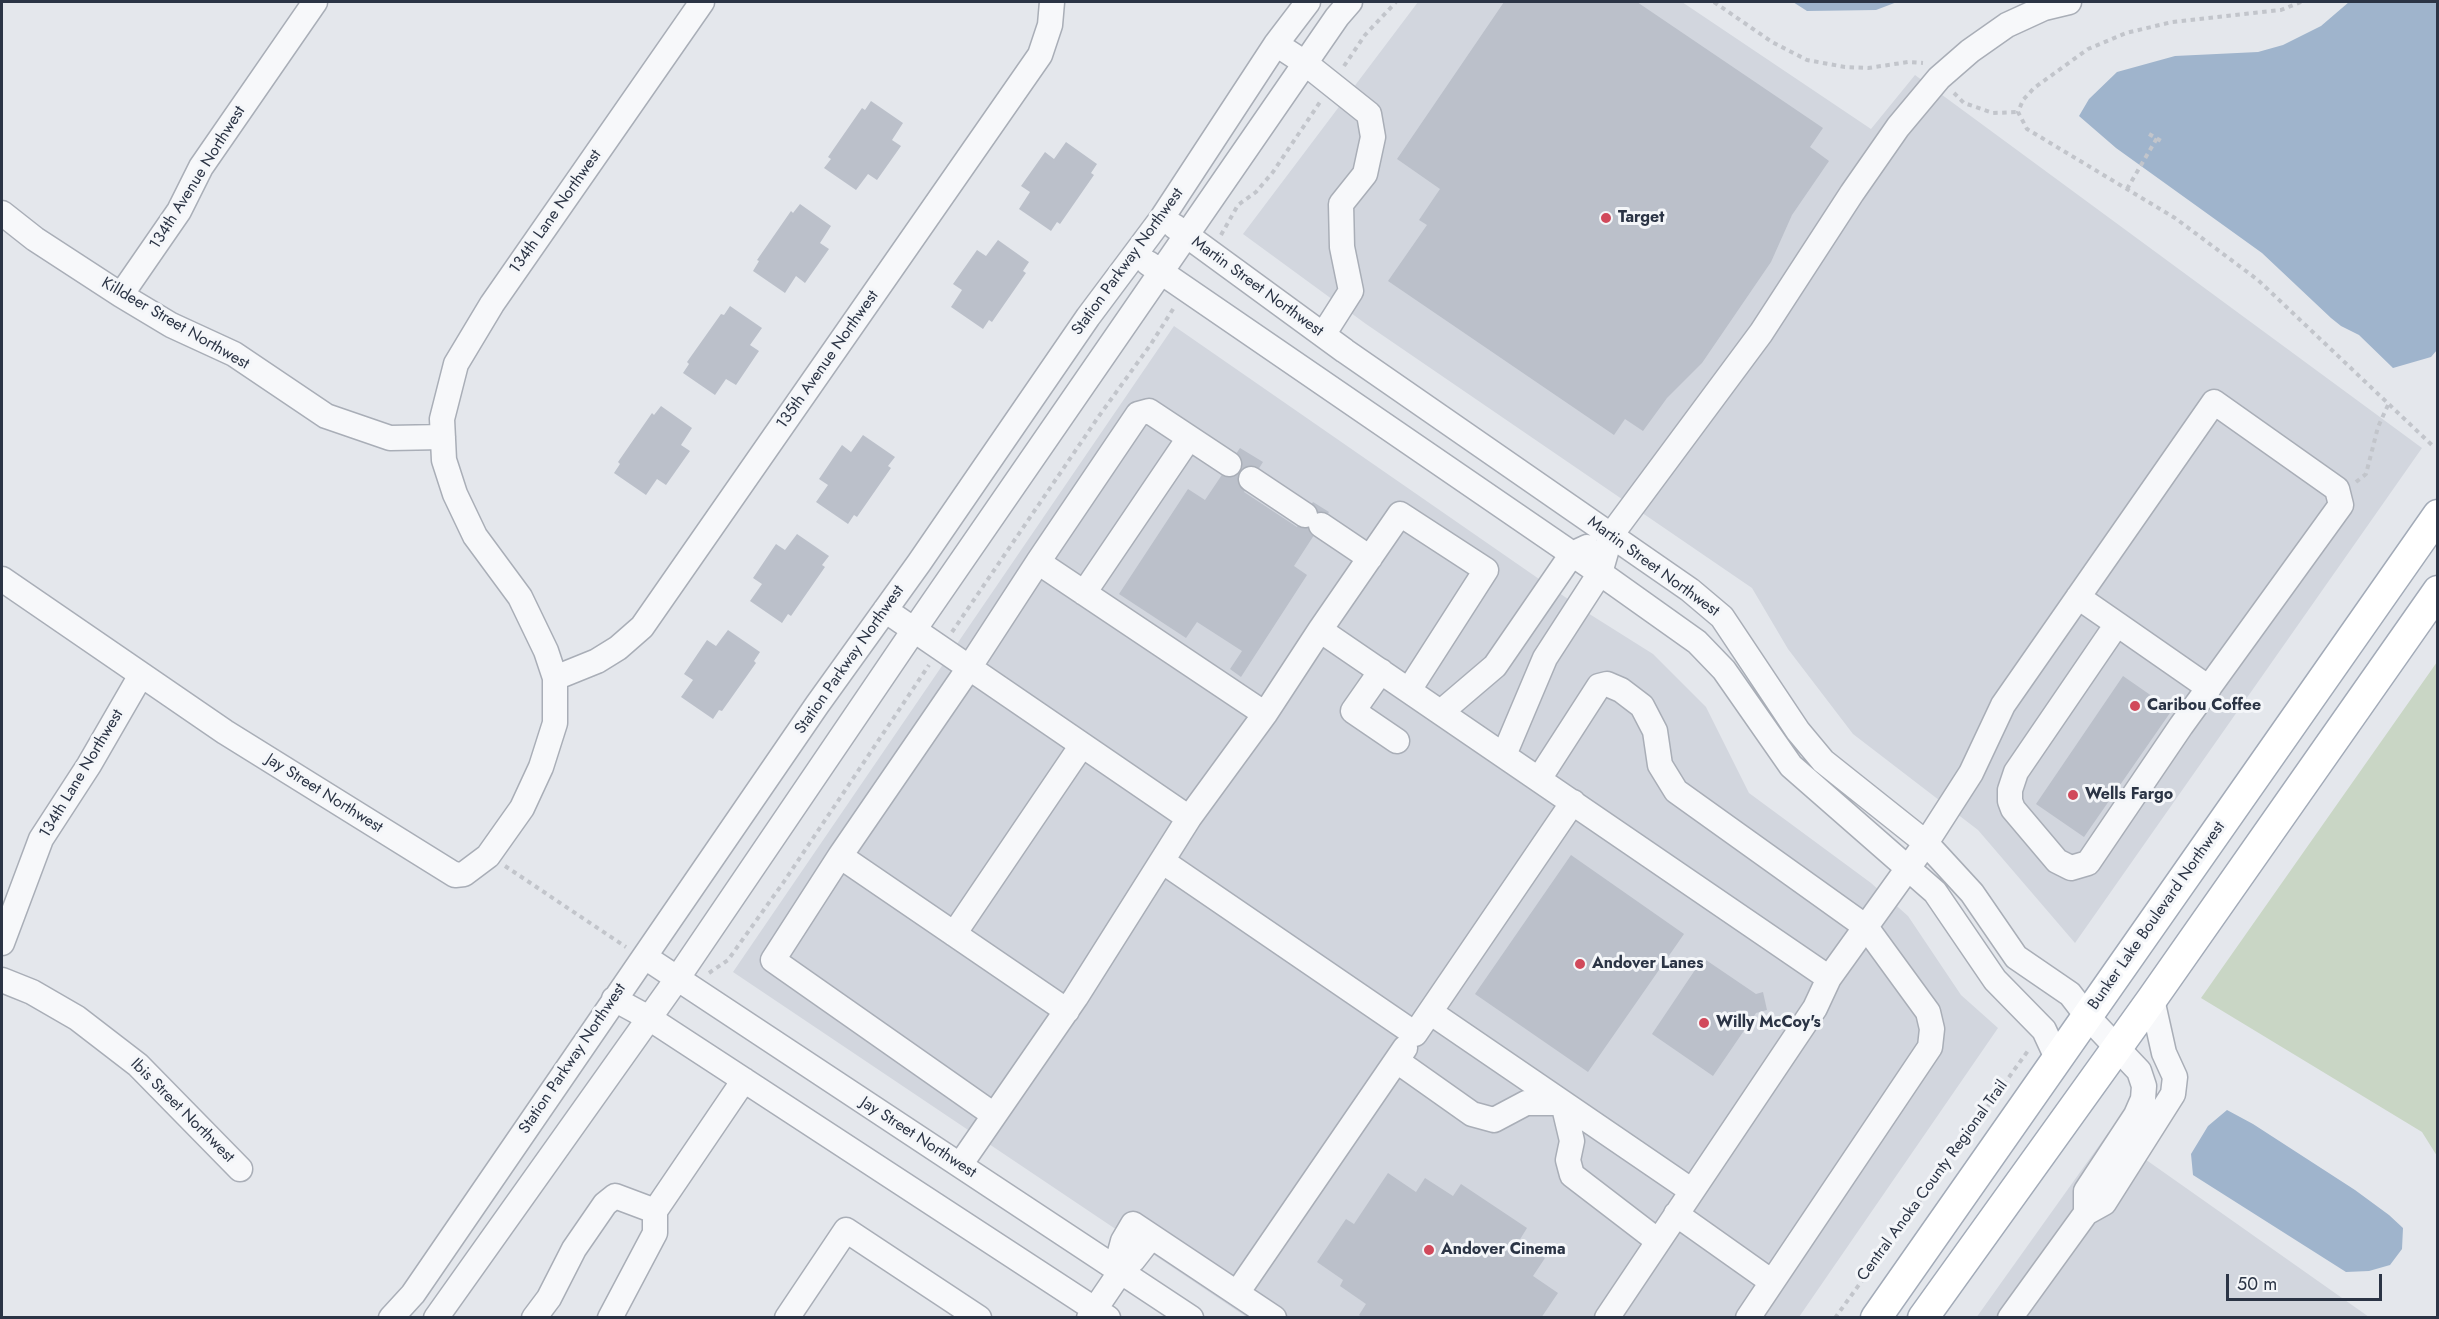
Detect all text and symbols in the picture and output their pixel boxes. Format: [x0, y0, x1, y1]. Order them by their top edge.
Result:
street label: 134th Avenue Northwest [146, 103, 250, 253]
street label: 134th Lane Northwest [506, 146, 606, 278]
street label: Station Parkway Northwest [1068, 185, 1188, 339]
place label: Target [1618, 208, 1664, 228]
marker: Target [1599, 211, 1613, 225]
street label: Martin Street Northwest [1187, 233, 1327, 341]
street label: Killdeer Street Northwest [98, 274, 252, 374]
street label: 135th Avenue Northwest [773, 287, 883, 433]
street label: Martin Street Northwest [1583, 513, 1723, 621]
street label: Station Parkway Northwest [791, 582, 909, 738]
place label: Caribou Coffee [2147, 696, 2261, 716]
marker: Caribou Coffee [2128, 699, 2142, 713]
street label: 134th Lane Northwest [36, 706, 128, 842]
street label: Jay Street Northwest [262, 750, 386, 838]
place label: Wells Fargo [2085, 785, 2173, 805]
marker: Wells Fargo [2066, 788, 2080, 802]
street label: Bunker Lake Boulevard Northwest [2084, 818, 2230, 1014]
place label: Andover Lanes [1592, 954, 1704, 974]
marker: Andover Lanes [1573, 957, 1587, 971]
street label: Station Parkway Northwest [515, 980, 631, 1138]
place label: Willy McCoy's [1716, 1013, 1821, 1033]
marker: Willy McCoy's [1697, 1016, 1711, 1030]
street label: Ibis Street Northwest [126, 1055, 238, 1167]
street label: Central Anoka County Regional Trail [1854, 1077, 2012, 1285]
street label: Jay Street Northwest [856, 1093, 980, 1183]
place label: Andover Cinema [1441, 1240, 1566, 1260]
marker: Andover Cinema [1422, 1243, 1436, 1257]
scale bar [2229, 1262, 2385, 1300]
text: 50 m [2237, 1271, 2277, 1297]

